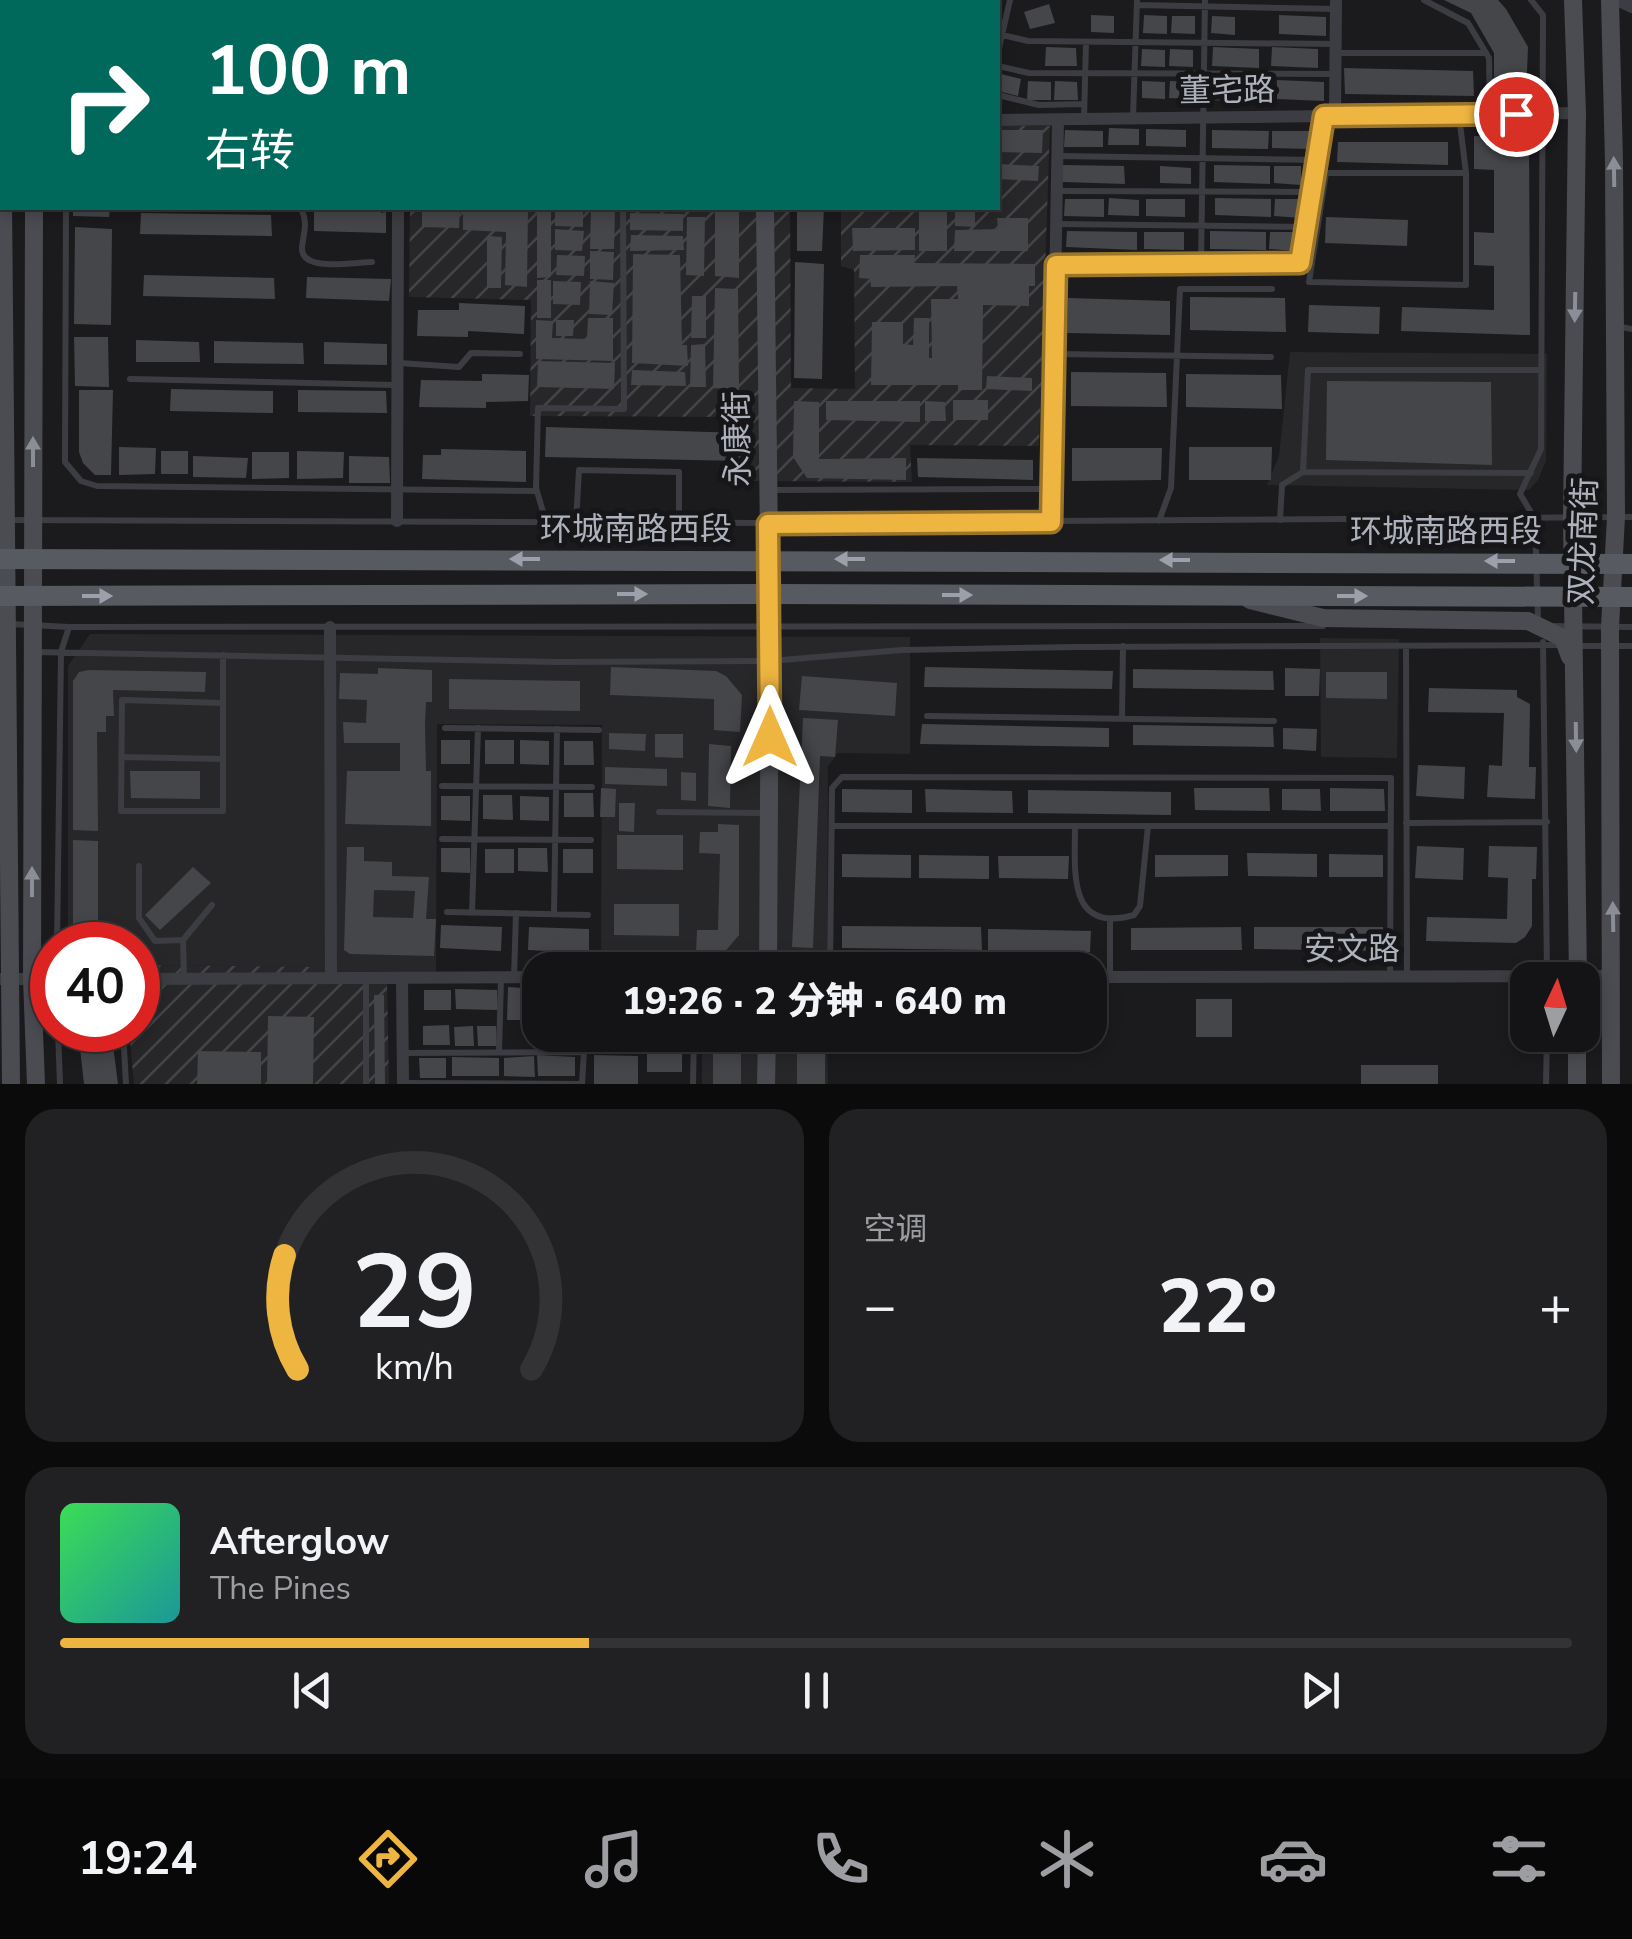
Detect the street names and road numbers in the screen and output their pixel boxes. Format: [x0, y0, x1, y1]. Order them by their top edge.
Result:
street label: 董宅路 [1179, 68, 1275, 113]
street label: 永康街 [715, 391, 760, 487]
street label: 双龙南街 [1560, 476, 1607, 606]
street label: 环城南路西段 [540, 508, 732, 551]
street label: 环城南路西段 [1350, 510, 1542, 553]
street label: 安文路 [1304, 928, 1400, 971]

